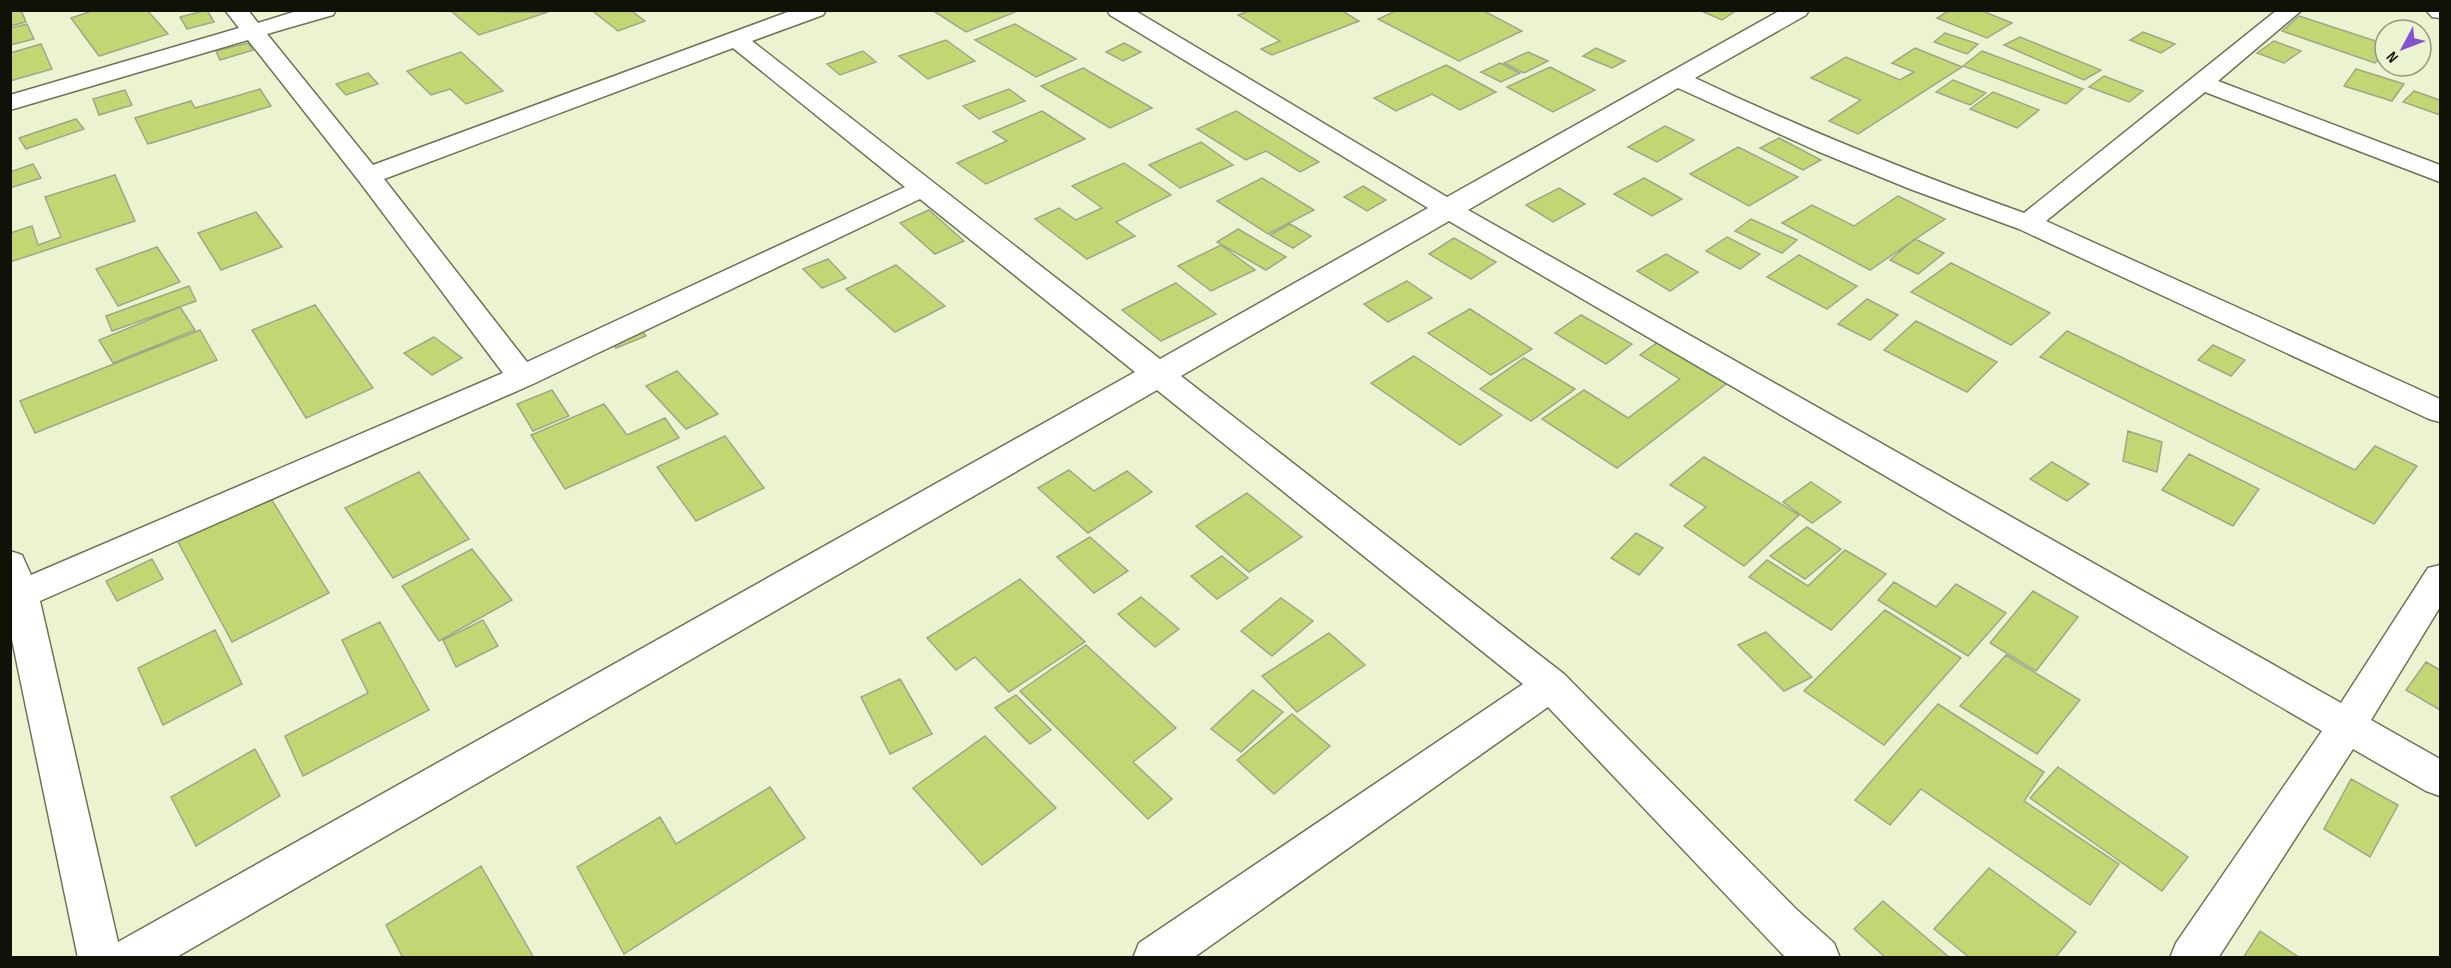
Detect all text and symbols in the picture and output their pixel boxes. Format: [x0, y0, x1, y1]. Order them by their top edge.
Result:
north arrow [2373, 18, 2433, 78]
text: N [2383, 47, 2403, 66]

